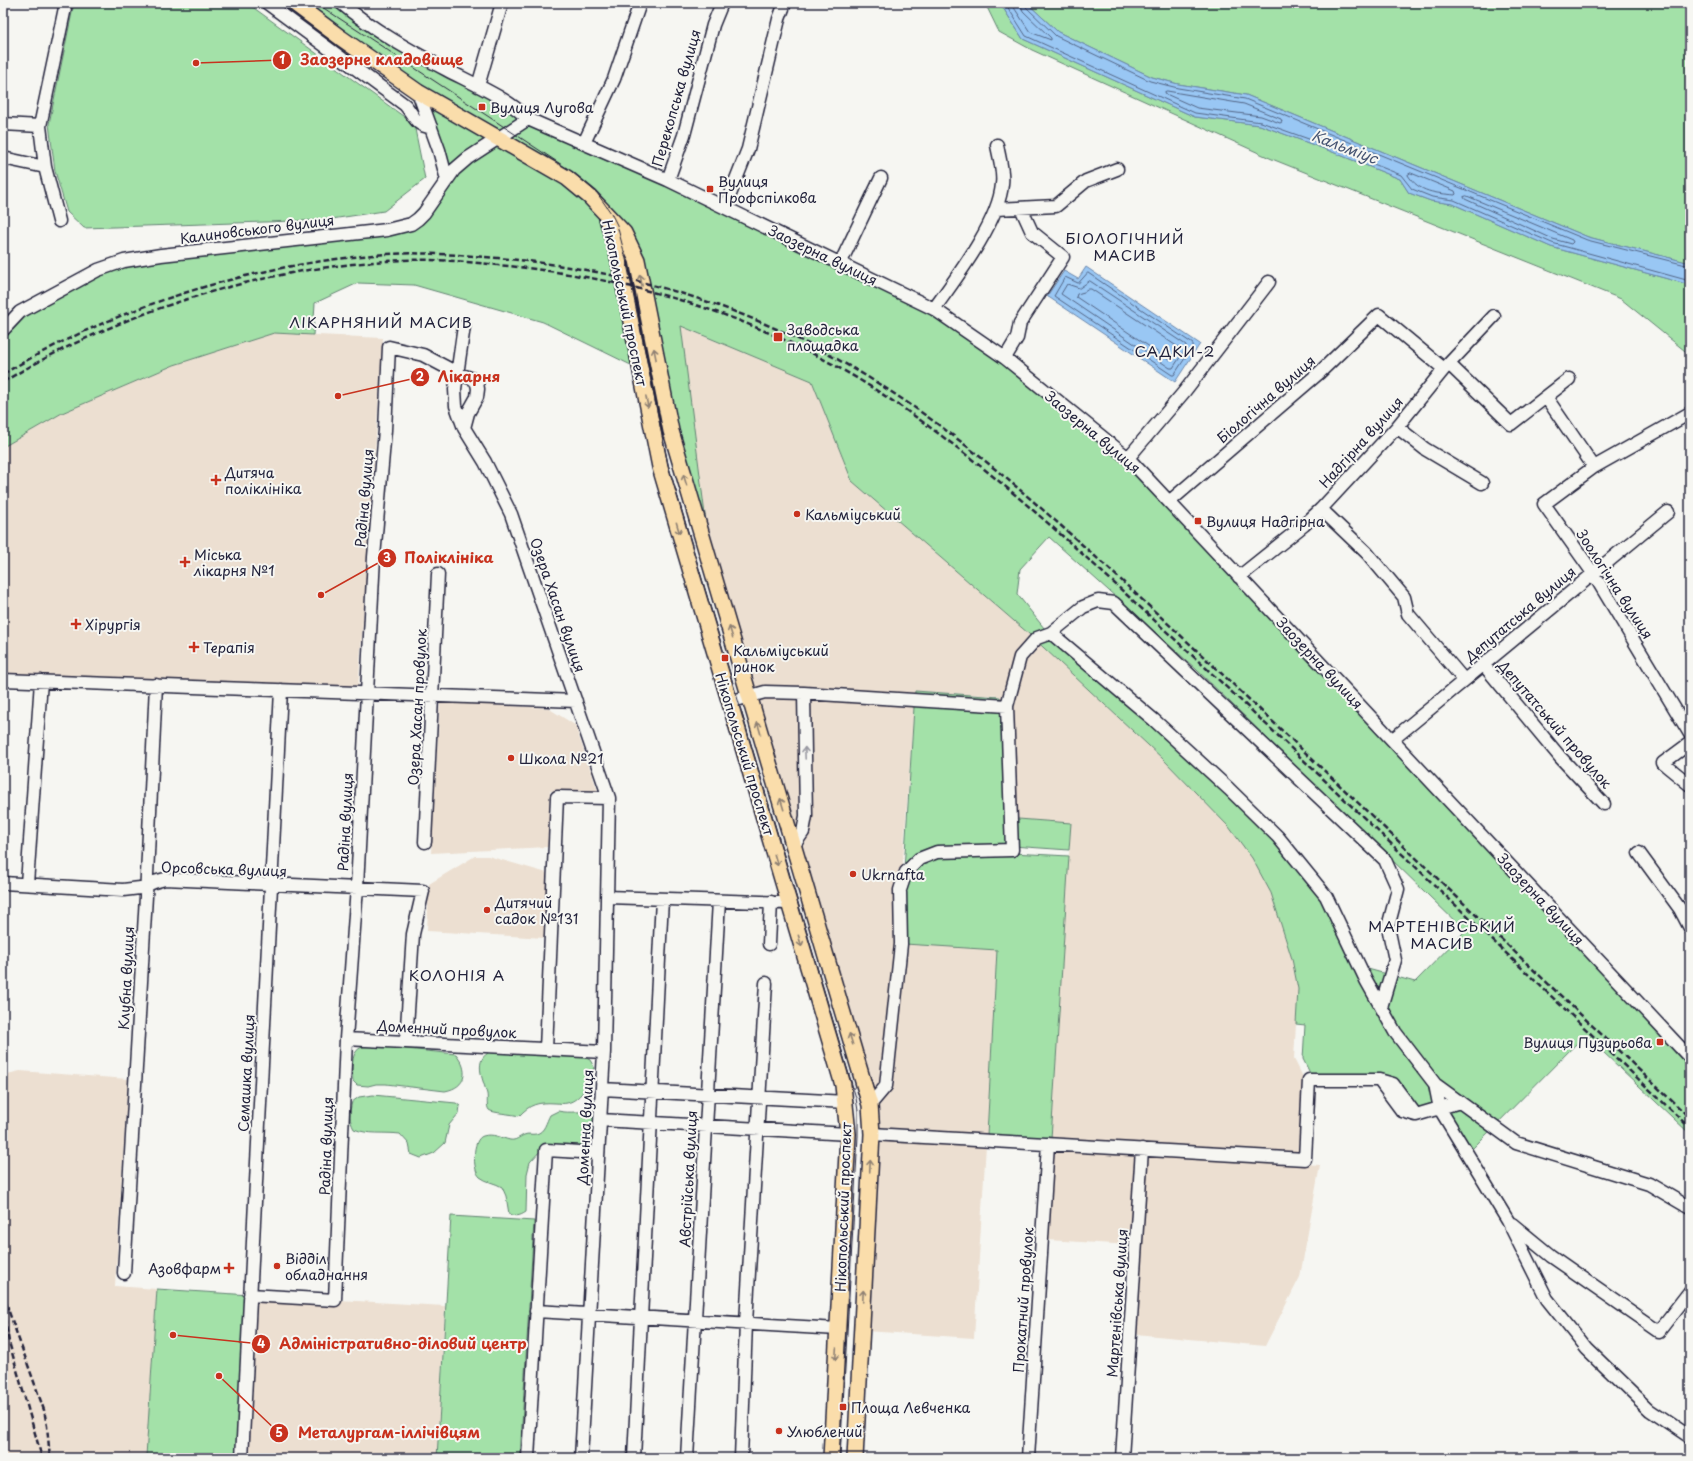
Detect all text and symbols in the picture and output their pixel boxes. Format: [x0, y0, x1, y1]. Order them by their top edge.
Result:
street label: Перекопська вулиця [646, 27, 706, 169]
callout: Заозерне кладовище [272, 46, 472, 73]
text: Заозерне кладовище [299, 47, 464, 70]
text: 1 [279, 50, 285, 68]
place label: Вулиця Лугова [490, 97, 594, 118]
marker: Вулиця Лугова [477, 102, 487, 112]
water label: Кальміус [1309, 123, 1382, 170]
place label: Вулиця Профспілкова [718, 171, 817, 208]
marker: Вулиця Профспілкова [705, 184, 715, 194]
street label: Калиновського вулиця [179, 209, 335, 249]
street label: Нікопольський проспект [597, 218, 653, 388]
street label: Заозерна вулиця [765, 220, 881, 290]
district label: БІОЛОГІЧНИЙ МАСИВ [1066, 226, 1185, 266]
one-way arrow [636, 274, 644, 287]
district label: ЛІКАРНЯНИЙ МАСИВ [289, 310, 473, 333]
place label: Заводська площадка [787, 319, 859, 356]
marker: Заводська площадка [772, 331, 784, 343]
district label: САДКИ-2 [1135, 339, 1215, 362]
one-way arrow [651, 348, 659, 361]
street label: Біологічна вулиця [1212, 350, 1320, 448]
callout: Лікарня [410, 363, 508, 390]
text: Лікарня [438, 364, 500, 387]
text: 2 [416, 367, 425, 385]
street label: Заозерна вулиця [1041, 386, 1145, 478]
street label: Надгірна вулиця [1314, 392, 1408, 492]
one-way arrow [643, 395, 651, 408]
street label: Радіна вулиця [349, 448, 379, 548]
place label: Дитяча поліклініка [224, 462, 302, 499]
marker: Дитяча поліклініка [210, 474, 222, 486]
one-way arrow [681, 474, 688, 487]
place label: Кальміуський [805, 504, 901, 525]
marker: Кальміуський [792, 509, 802, 519]
place label: Вулиця Надгірна [1206, 511, 1325, 532]
marker: Вулиця Надгірна [1193, 516, 1203, 526]
one-way arrow [675, 522, 682, 535]
street label: Зоологічна вулиця [1572, 525, 1658, 643]
street label: Озера Хасан вулиця [525, 535, 591, 675]
place label: Міська лікарня №1 [193, 544, 274, 581]
callout: Поліклініка [377, 544, 502, 571]
text: Поліклініка [404, 545, 494, 568]
text: 3 [383, 548, 391, 566]
marker: Міська лікарня №1 [179, 556, 191, 568]
street label: Депутатська вулиця [1459, 561, 1580, 667]
street label: Заозерна вулиця [1272, 612, 1368, 714]
place label: Хірургія [85, 614, 141, 635]
marker: Хірургія [70, 618, 82, 630]
one-way arrow [727, 626, 734, 639]
street label: Озера Хасан провулок [402, 627, 432, 786]
place label: Терапія [203, 637, 255, 658]
place label: Кальміуський ринок [733, 640, 829, 677]
marker: Терапія [188, 641, 200, 653]
marker: Кальміуський ринок [720, 653, 730, 663]
street label: Депутатський провулок [1493, 654, 1617, 793]
street label: Нікопольський проспект [710, 670, 780, 838]
one-way arrow [755, 722, 762, 735]
one-way arrow [801, 747, 809, 760]
place label: Школа №21 [519, 748, 604, 769]
marker: Школа №21 [506, 753, 516, 763]
street label: Радіна вулиця [332, 772, 358, 872]
one-way arrow [778, 798, 785, 811]
street label: Заозерна вулиця [1493, 848, 1589, 950]
one-way arrow [773, 853, 780, 866]
street label: Орсовська вулиця [161, 856, 287, 882]
place label: Ukrnafta [861, 864, 925, 885]
marker: Ukrnafta [848, 869, 858, 879]
place label: Дитячий садок №131 [494, 892, 578, 929]
marker: Дитячий садок №131 [482, 905, 492, 915]
district label: МАРТЕНІВСЬКИЙ МАСИВ [1368, 914, 1516, 954]
street label: Клубна вулиця [113, 926, 139, 1030]
one-way arrow [797, 934, 804, 947]
district label: КОЛОНІЯ А [409, 963, 505, 986]
street label: Семашка вулиця [232, 1014, 260, 1132]
street label: Доменний провулок [376, 1015, 518, 1043]
one-way arrow [847, 1032, 854, 1045]
place label: Вулиця Пузирьова [1523, 1032, 1652, 1053]
marker: Вулиця Пузирьова [1655, 1037, 1665, 1047]
street label: Доменна вулиця [571, 1069, 599, 1186]
street label: Радіна вулиця [314, 1096, 338, 1196]
street label: Австрійська вулиця [674, 1110, 702, 1248]
street label: Нікопольський проспект [830, 1122, 856, 1292]
one-way arrow [867, 1160, 874, 1173]
street label: Прокатний провулок [1007, 1226, 1039, 1373]
street label: Мартенівська вулиця [1101, 1228, 1133, 1378]
place label: Відділ обладнання [285, 1248, 368, 1285]
place label: Азовфарм [148, 1258, 221, 1279]
marker: Відділ обладнання [272, 1261, 282, 1271]
marker: Азовфарм [224, 1263, 234, 1273]
one-way arrow [860, 1290, 867, 1303]
callout: Адміністративно-діловий центр [251, 1330, 535, 1357]
text: Адміністративно-діловий центр [279, 1331, 527, 1354]
text: 4 [257, 1334, 265, 1352]
one-way arrow [833, 1347, 840, 1360]
place label: Площа Левченка [851, 1397, 971, 1418]
marker: Площа Левченка [838, 1402, 848, 1412]
callout: Металургам-іллічівцям [269, 1419, 488, 1446]
text: Металургам-іллічівцям [298, 1420, 480, 1443]
place label: Улюблений [787, 1421, 863, 1442]
text: 5 [275, 1423, 283, 1441]
marker: Улюблений [774, 1426, 784, 1436]

